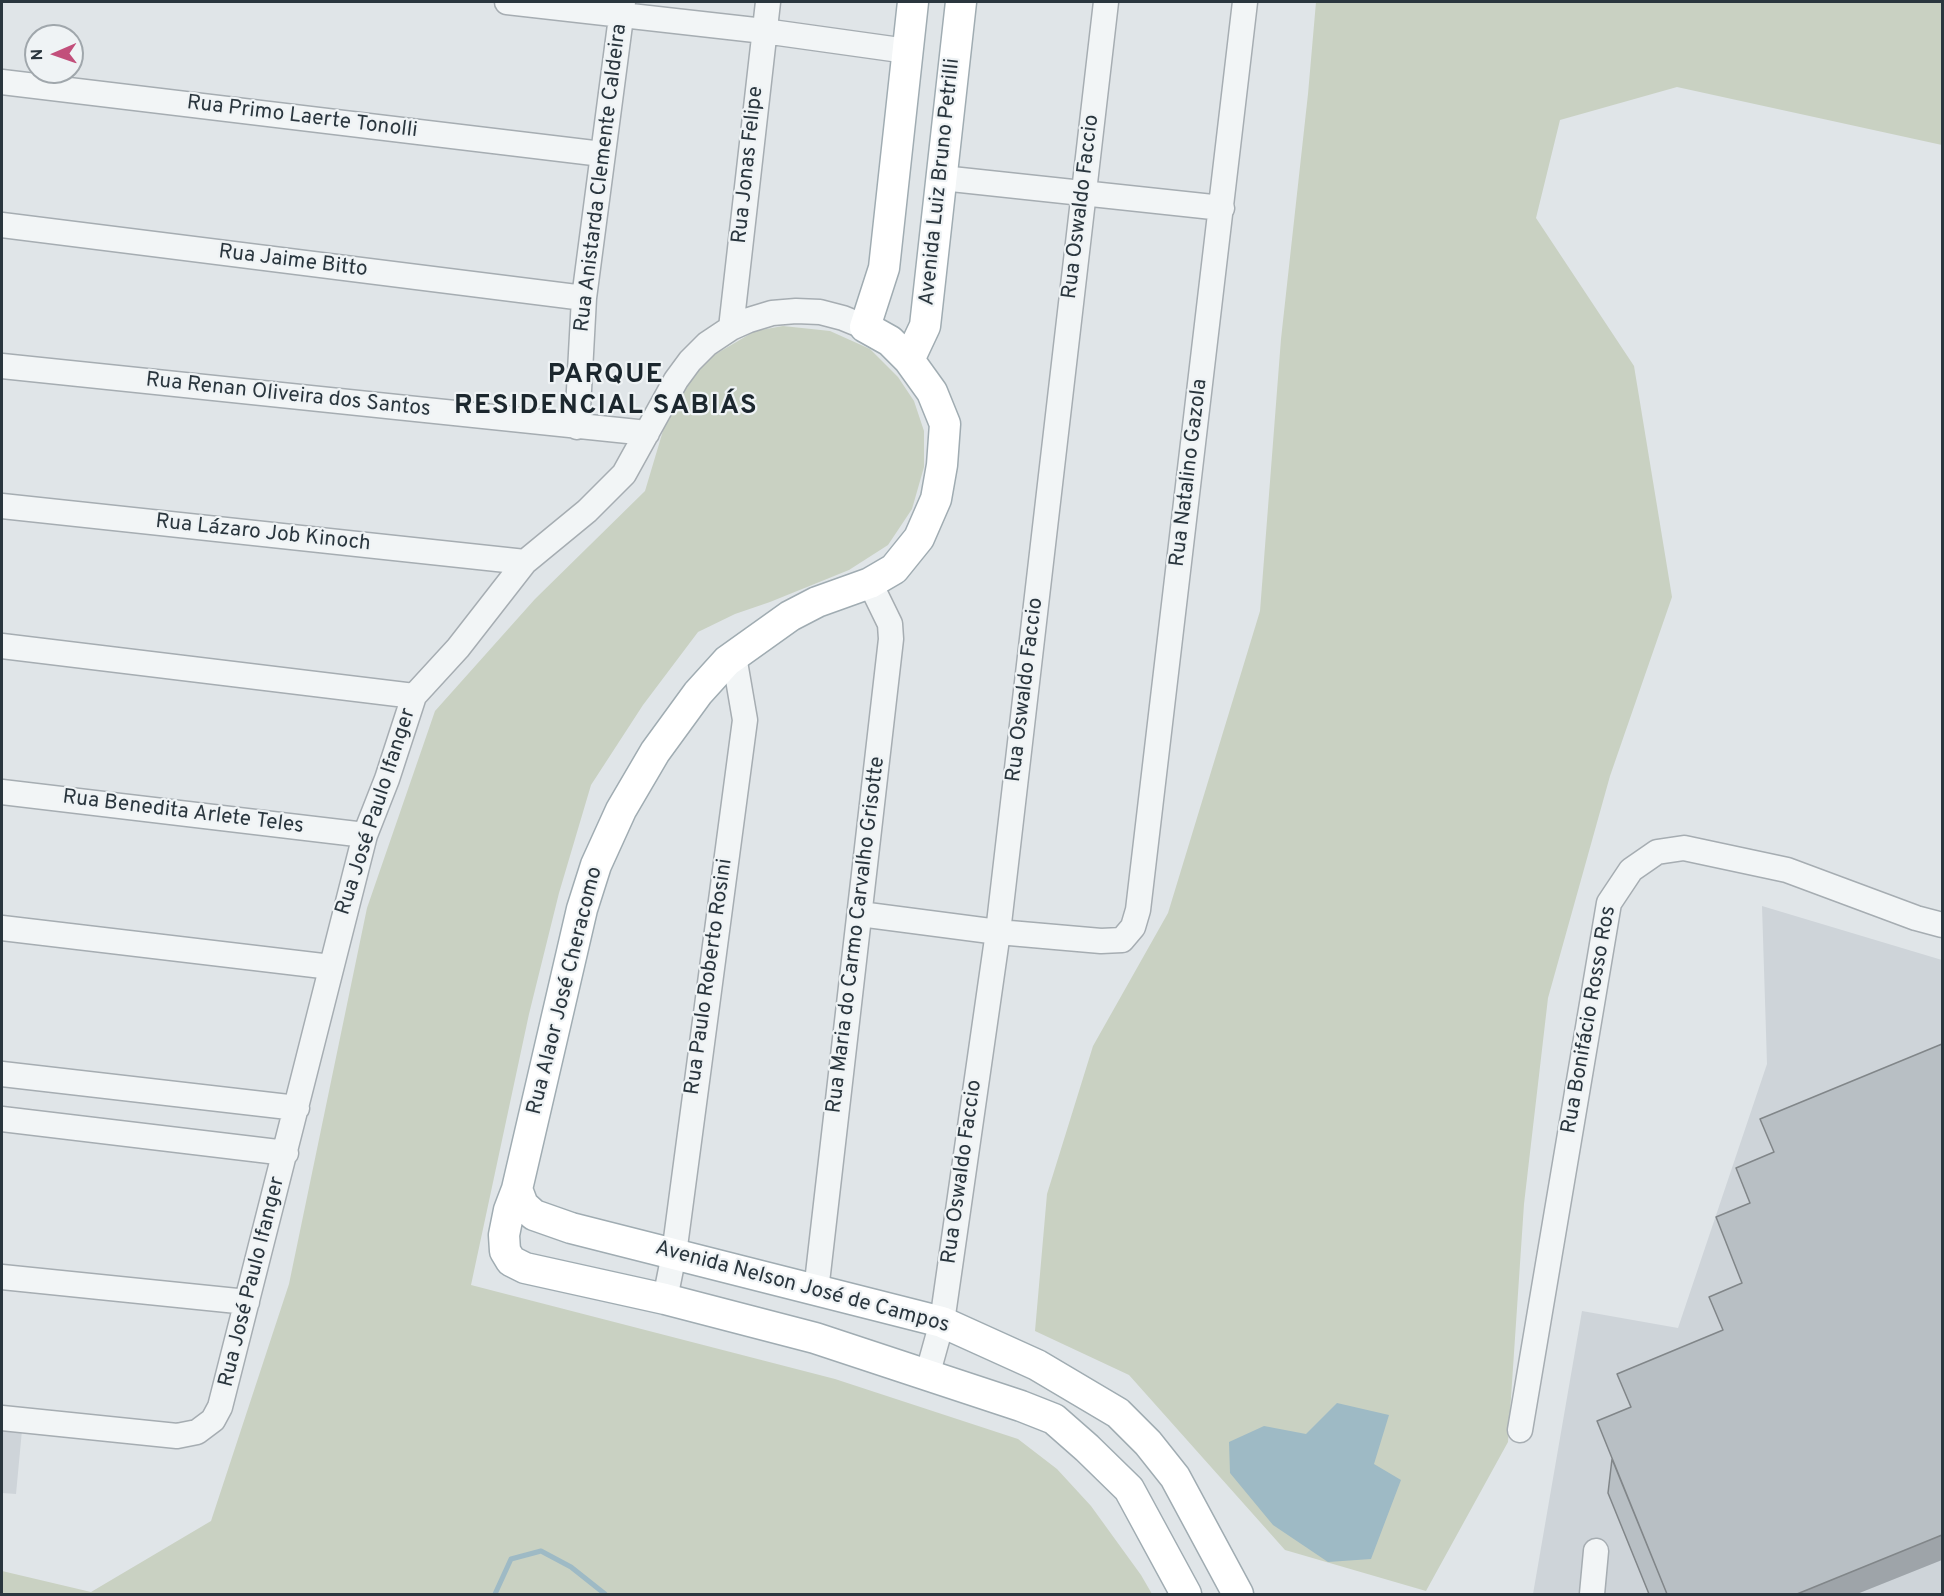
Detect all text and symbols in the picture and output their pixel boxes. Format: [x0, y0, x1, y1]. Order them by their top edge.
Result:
street label: Rua Anistarda Clemente Caldeira [571, 23, 633, 333]
north arrow [24, 24, 84, 84]
text: N [28, 48, 48, 61]
street label: Avenida Luiz Bruno Petrilli [915, 57, 967, 307]
street label: Rua Jonas Felipe [728, 85, 770, 245]
street label: Rua Primo Laerte Tonolli [185, 91, 419, 145]
street label: Rua Oswaldo Faccio [1058, 113, 1106, 301]
street label: Rua Jaime Bitto [217, 240, 369, 284]
district label: PARQUE RESIDENCIAL SABIÁS [454, 361, 758, 424]
street label: Rua Renan Oliveira dos Santos [144, 369, 432, 423]
street label: Rua Natalino Gazola [1166, 378, 1214, 568]
street label: Rua Lázaro Job Kinoch [154, 510, 372, 558]
street label: Rua Oswaldo Faccio [1002, 596, 1050, 784]
street label: Rua José Paulo Ifanger [332, 705, 422, 919]
street label: Rua Maria do Carmo Carvalho Grisotte [823, 755, 891, 1115]
street label: Rua Benedita Arlete Teles [61, 786, 305, 840]
street label: Rua Paulo Roberto Rosini [681, 857, 739, 1097]
street label: Rua Alaor José Cheracomo [523, 864, 609, 1118]
street label: Rua Bonifácio Rosso Ros [1558, 904, 1622, 1136]
street label: Rua Oswaldo Faccio [938, 1078, 988, 1266]
street label: Rua José Paulo Ifanger [215, 1174, 291, 1390]
street label: Avenida Nelson José de Campos [652, 1237, 952, 1339]

